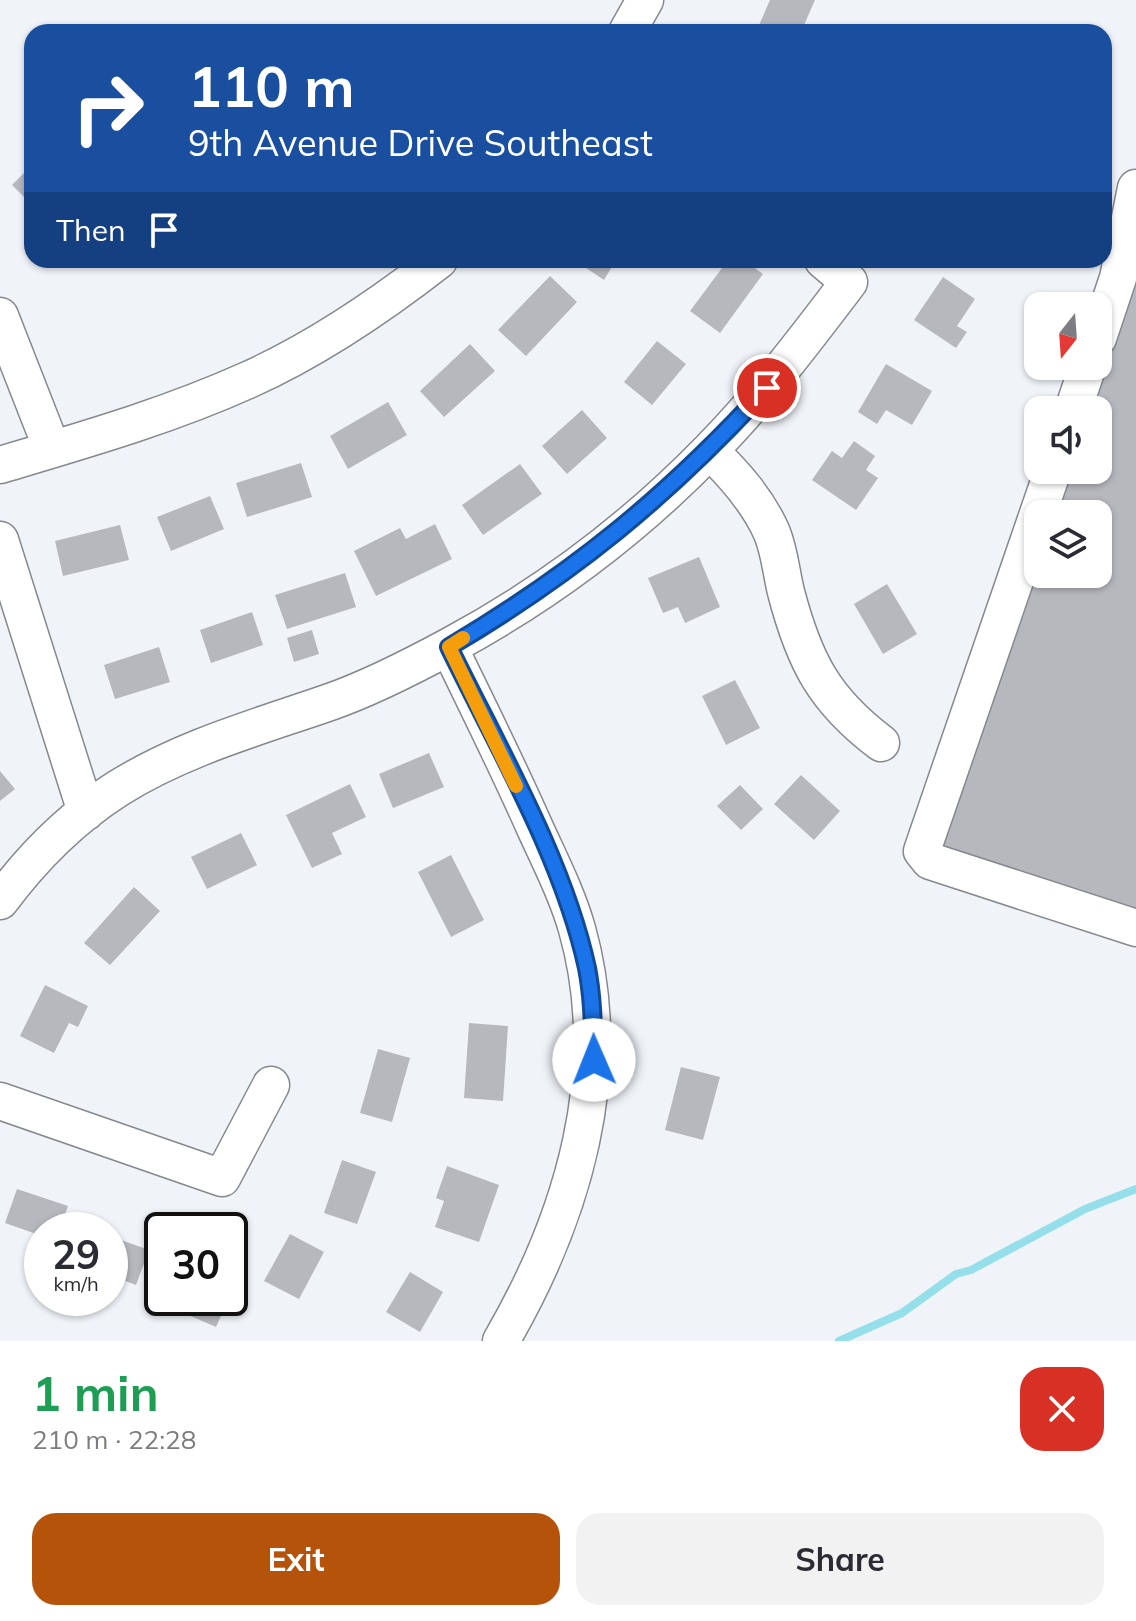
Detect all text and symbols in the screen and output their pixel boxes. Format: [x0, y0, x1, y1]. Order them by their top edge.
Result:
text: 110 m [188, 51, 355, 121]
icon: right [56, 56, 160, 160]
text: 9th Avenue Drive Southeast [188, 120, 653, 165]
icon: arrive [142, 208, 186, 252]
text: Then [56, 211, 126, 249]
north arrow [1024, 292, 1112, 380]
map controls [1024, 292, 1112, 588]
pin [733, 354, 801, 422]
icon: arrive [745, 366, 789, 410]
button: sound [1024, 396, 1112, 484]
button: layers [1024, 500, 1112, 588]
position arrow [552, 1018, 636, 1102]
speed limit sign: 30 [144, 1212, 248, 1316]
text: 29 [52, 1229, 100, 1279]
text: km/h [53, 1271, 99, 1296]
text: 1 min [32, 1363, 159, 1423]
button: close [1020, 1367, 1104, 1451]
text: 210 m · 22:28 [32, 1423, 196, 1456]
button: Exit [32, 1513, 560, 1605]
button: Share [576, 1513, 1104, 1605]

